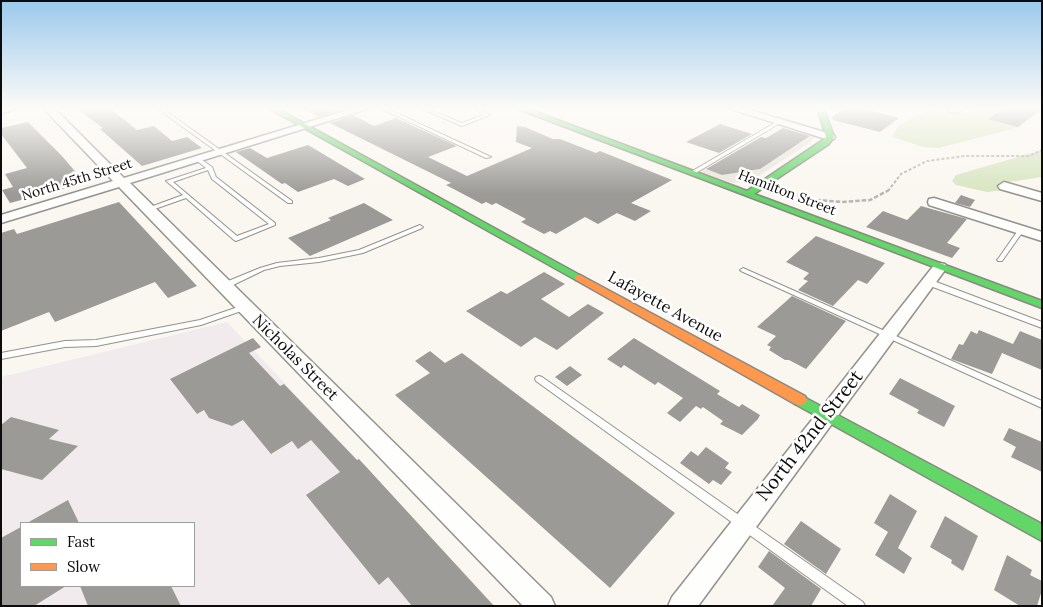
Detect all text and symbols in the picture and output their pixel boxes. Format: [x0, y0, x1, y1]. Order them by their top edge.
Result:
street label: North 45th Street [20, 155, 134, 205]
street label: Hamilton Street [736, 167, 838, 219]
street label: Lafayette Avenue [604, 268, 726, 346]
street label: Nicholas Street [248, 311, 342, 405]
street label: North 42nd Street [752, 366, 868, 506]
legend [20, 522, 195, 587]
text: Fast [67, 532, 95, 551]
text: Slow [67, 557, 100, 576]

